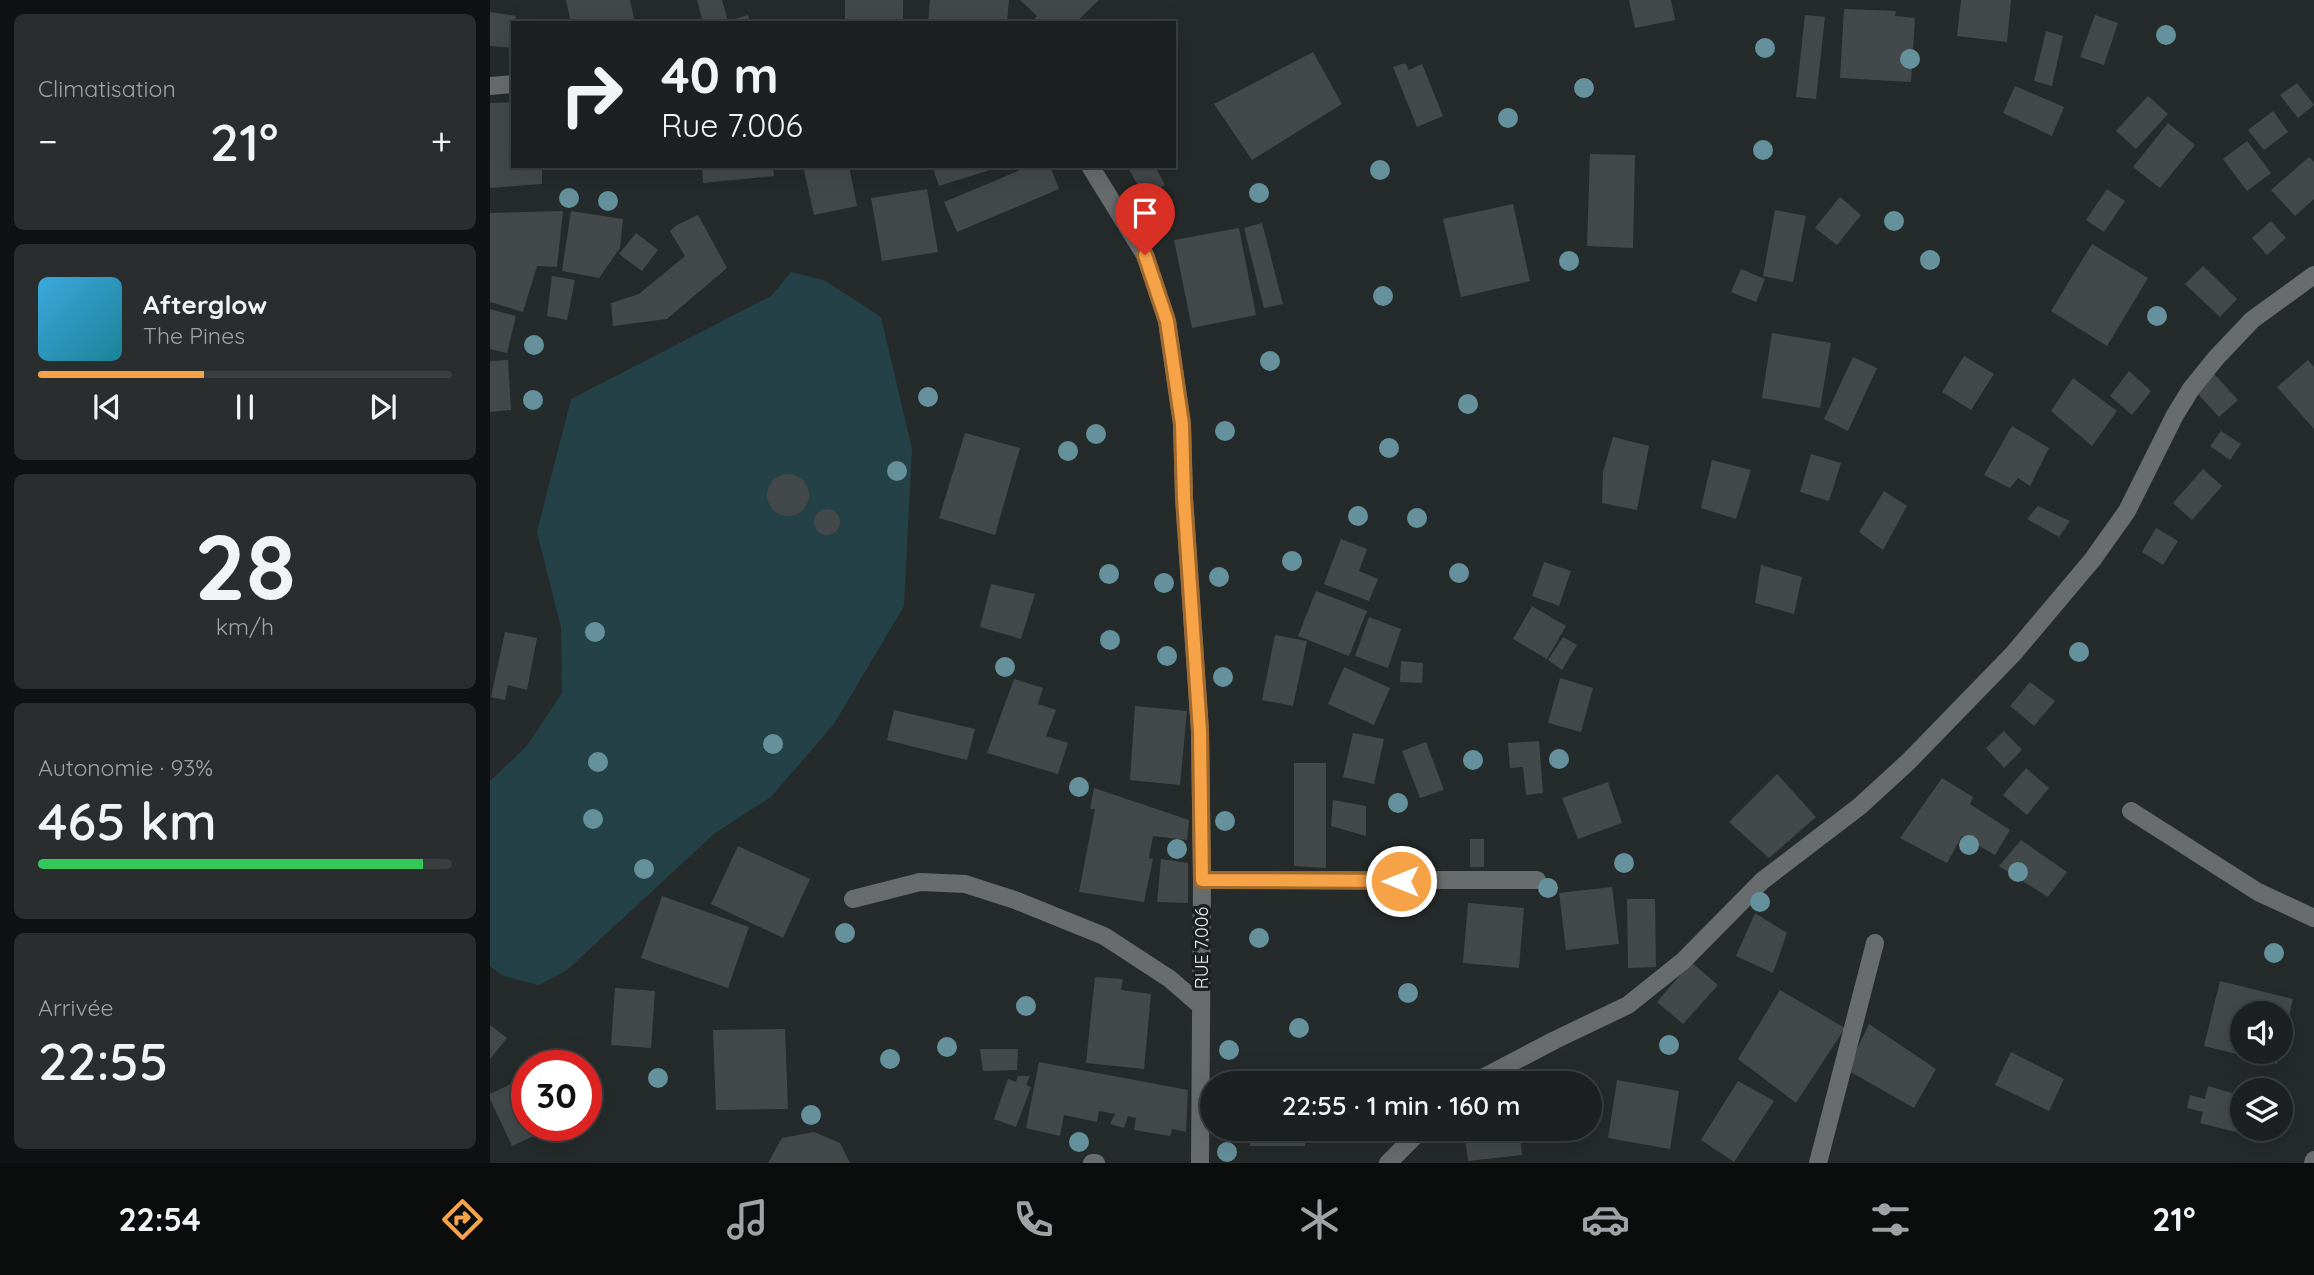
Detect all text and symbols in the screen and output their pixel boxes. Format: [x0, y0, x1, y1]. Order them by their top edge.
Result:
text: 40 m [661, 44, 779, 105]
icon: right [546, 49, 637, 140]
text: Climatisation [38, 74, 176, 103]
text: Rue 7.006 [661, 105, 803, 145]
text: 21° [210, 109, 278, 174]
text: − [38, 117, 58, 165]
text: + [431, 117, 452, 165]
pin [1115, 183, 1175, 255]
icon: arrive [1126, 194, 1164, 232]
text: Afterglow [143, 288, 267, 321]
text: The Pines [143, 321, 245, 350]
icon: previous [88, 388, 126, 426]
icon: pause [226, 388, 264, 426]
icon: next [364, 388, 402, 426]
text: 28 [194, 509, 296, 623]
text: km/h [216, 612, 274, 641]
text: Autonomie · 93% [38, 753, 213, 782]
text: 465 km [38, 788, 217, 853]
position arrow [1364, 844, 1438, 918]
street label: RUE 7.006 [1190, 906, 1213, 989]
text: Arrivée [38, 993, 114, 1022]
map controls [2230, 1001, 2293, 1141]
button: sound [2230, 1001, 2293, 1064]
text: 22:55 [38, 1028, 168, 1093]
speed limit sign: 30 [511, 1050, 602, 1141]
button: layers [2230, 1078, 2293, 1141]
text: 22:55 · 1 min · 160 m [1282, 1089, 1520, 1122]
icon: directions [438, 1195, 487, 1244]
icon: music [723, 1195, 772, 1244]
icon: phone [1009, 1195, 1058, 1244]
icon: climate [1295, 1195, 1344, 1244]
icon: car [1581, 1195, 1630, 1244]
icon: filters [1866, 1195, 1915, 1244]
text: 22:54 [118, 1199, 201, 1239]
text: 21° [2152, 1199, 2196, 1239]

